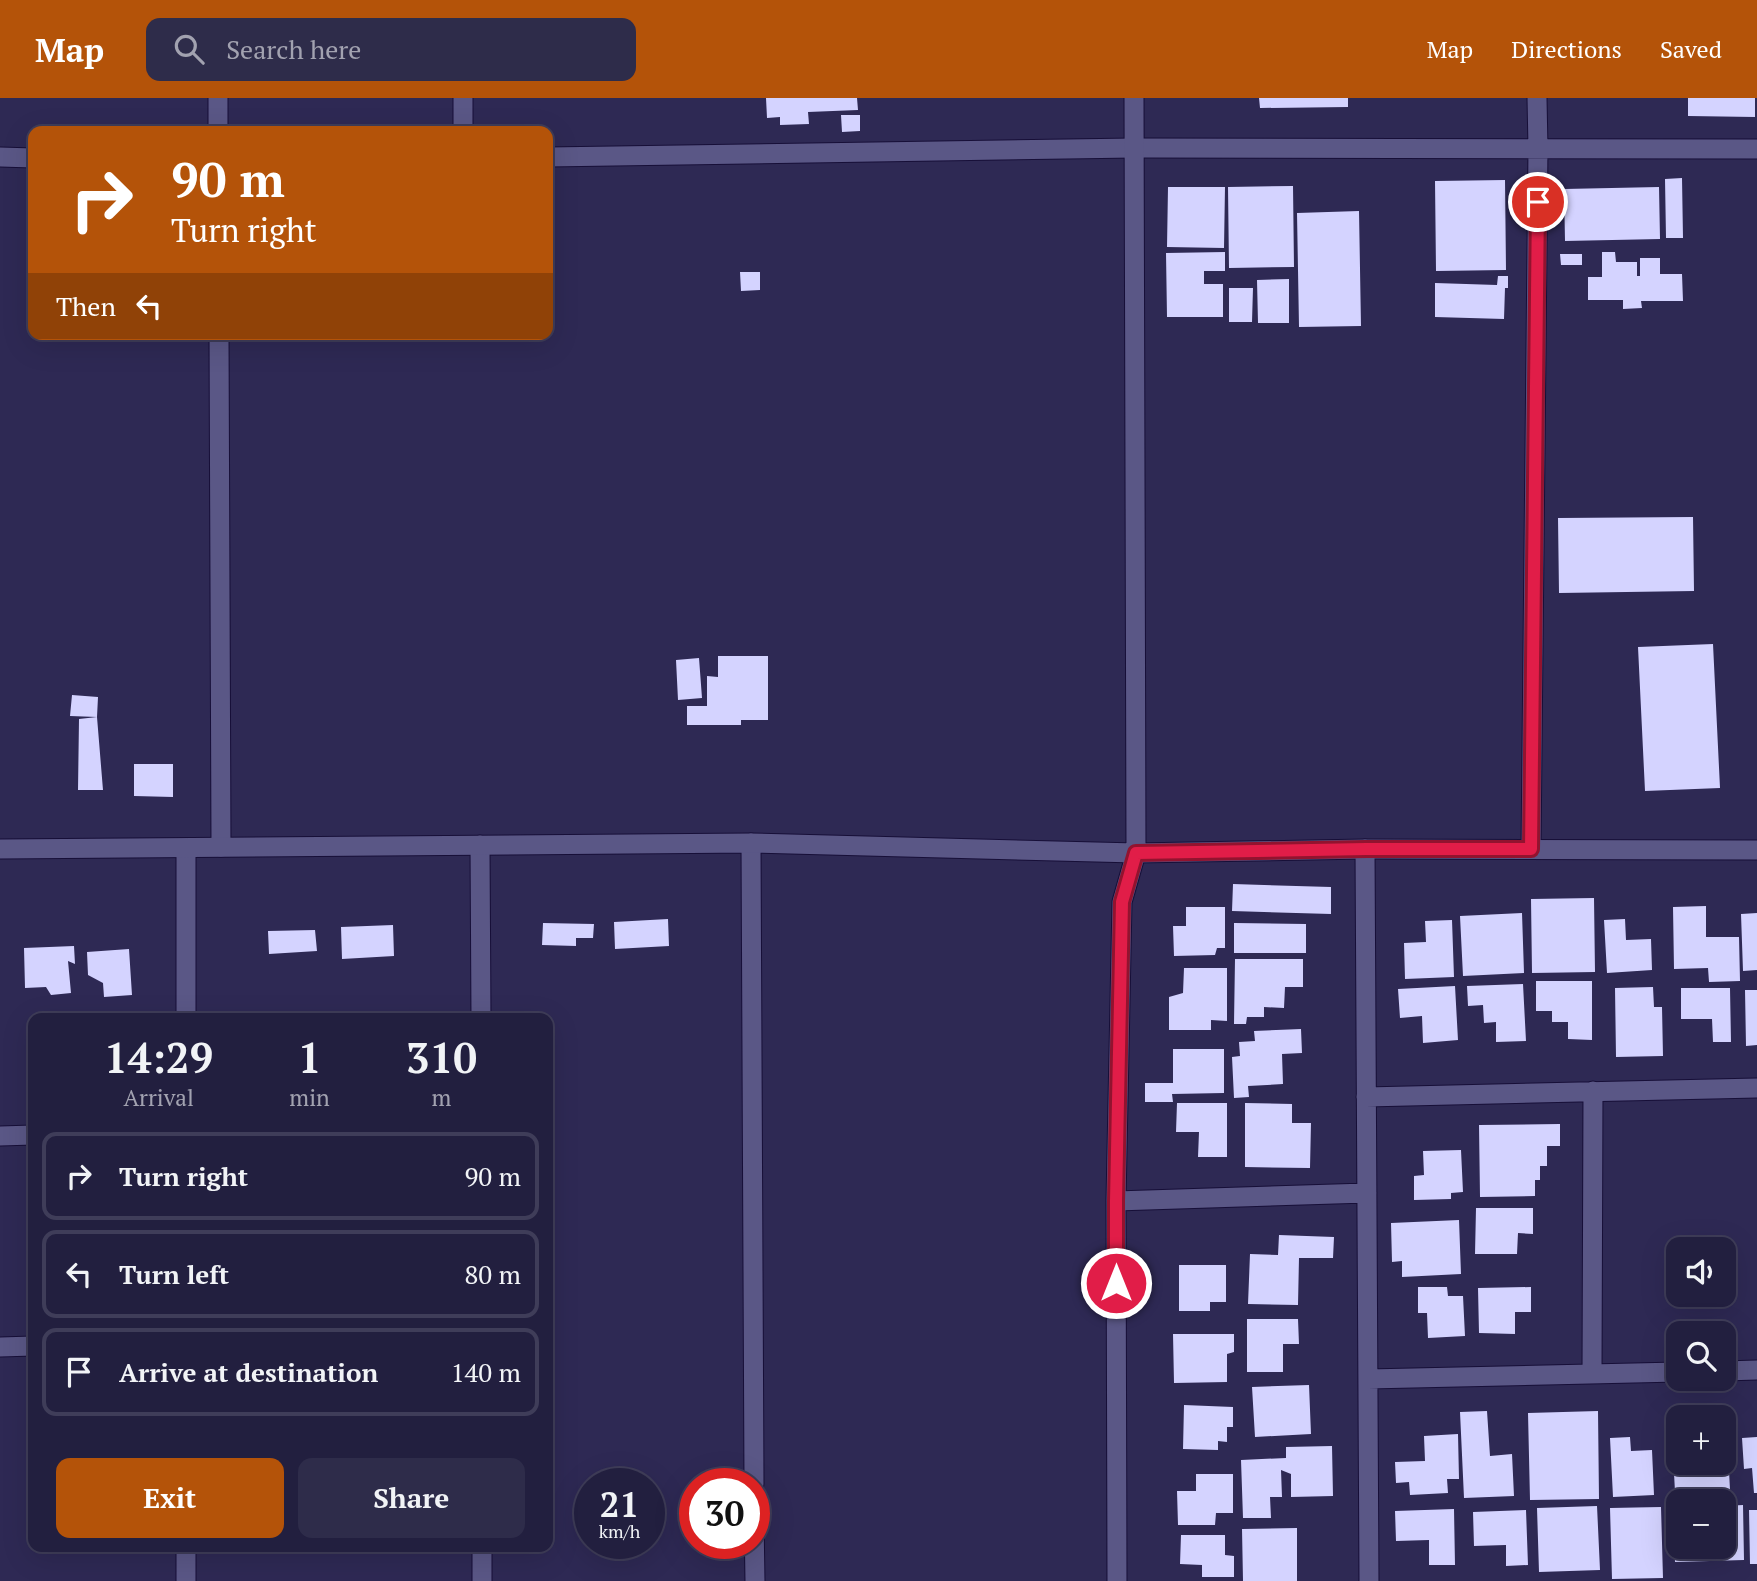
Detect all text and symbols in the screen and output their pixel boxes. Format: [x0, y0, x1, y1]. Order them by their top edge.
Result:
search box [146, 18, 636, 81]
text: Map [35, 28, 104, 71]
icon: search [170, 30, 208, 68]
text: Search here [226, 32, 361, 66]
text: Map [1427, 33, 1473, 65]
text: Directions [1511, 33, 1622, 65]
text: Saved [1660, 33, 1722, 65]
text: 90 m [171, 146, 285, 211]
icon: right [56, 154, 147, 245]
pin [1508, 172, 1568, 232]
icon: arrive [1519, 183, 1557, 221]
text: Turn right [171, 209, 317, 251]
icon: left [130, 287, 168, 325]
text: Then [56, 289, 116, 323]
text: 14:29 [104, 1029, 213, 1085]
text: 1 [298, 1029, 321, 1085]
text: 310 [406, 1029, 477, 1085]
text: Arrival [123, 1082, 194, 1113]
text: min [289, 1082, 330, 1113]
text: m [431, 1082, 451, 1113]
icon: right [60, 1157, 98, 1195]
text: Turn right [119, 1159, 248, 1193]
text: 90 m [465, 1159, 521, 1193]
map controls [1666, 1237, 1736, 1559]
button: sound [1666, 1237, 1736, 1307]
position arrow [1079, 1246, 1153, 1320]
icon: left [60, 1255, 98, 1293]
text: Turn left [119, 1257, 229, 1291]
text: 80 m [465, 1257, 521, 1291]
button: search [1666, 1321, 1736, 1391]
icon: arrive [60, 1353, 98, 1391]
text: Arrive at destination [119, 1355, 378, 1389]
text: 140 m [451, 1355, 521, 1389]
button: + [1666, 1405, 1736, 1475]
button: Exit [56, 1458, 284, 1538]
button: Share [298, 1458, 525, 1538]
speed limit sign: 30 [679, 1468, 770, 1559]
text: 21 [600, 1481, 639, 1527]
button: − [1666, 1489, 1736, 1559]
text: km/h [599, 1519, 640, 1543]

